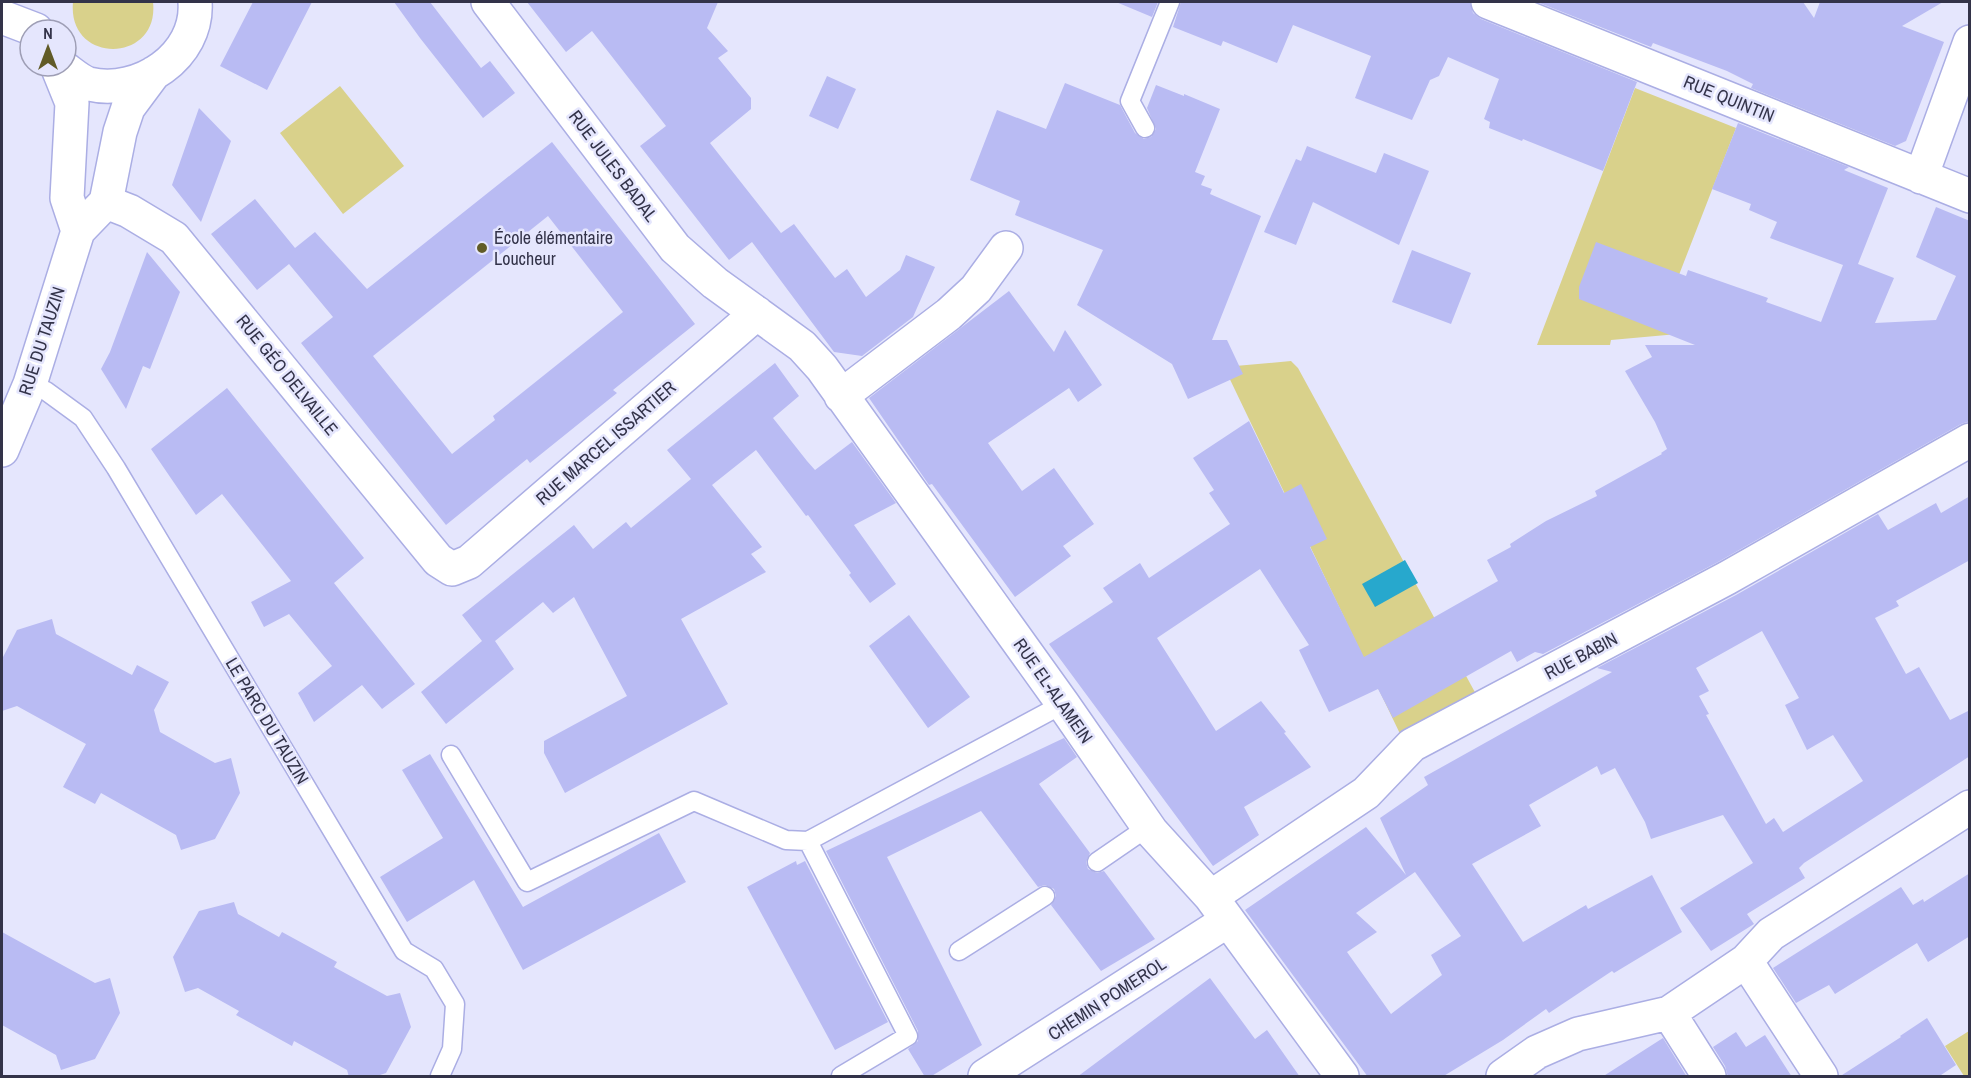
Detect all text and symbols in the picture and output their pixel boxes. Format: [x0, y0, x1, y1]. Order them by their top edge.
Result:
north arrow [18, 18, 78, 78]
text: N [43, 22, 53, 44]
street label: RUE QUINTIN [1680, 69, 1778, 128]
street label: RUE JULES BADAL [563, 105, 664, 227]
place label: École élémentaire Loucheur [494, 225, 613, 271]
marker: École élémentaire Loucheur [475, 241, 489, 255]
street label: RUE DU TAUZIN [12, 283, 71, 398]
street label: RUE GÉO DELVAILLE [231, 309, 344, 440]
street label: RUE MARCEL ISSARTIER [530, 375, 681, 510]
street label: RUE BABIN [1540, 626, 1622, 685]
street label: RUE EL-ALAMEIN [1008, 633, 1099, 748]
street label: LE PARC DU TAUZIN [220, 653, 315, 789]
street label: CHEMIN POMEROL [1043, 951, 1171, 1046]

